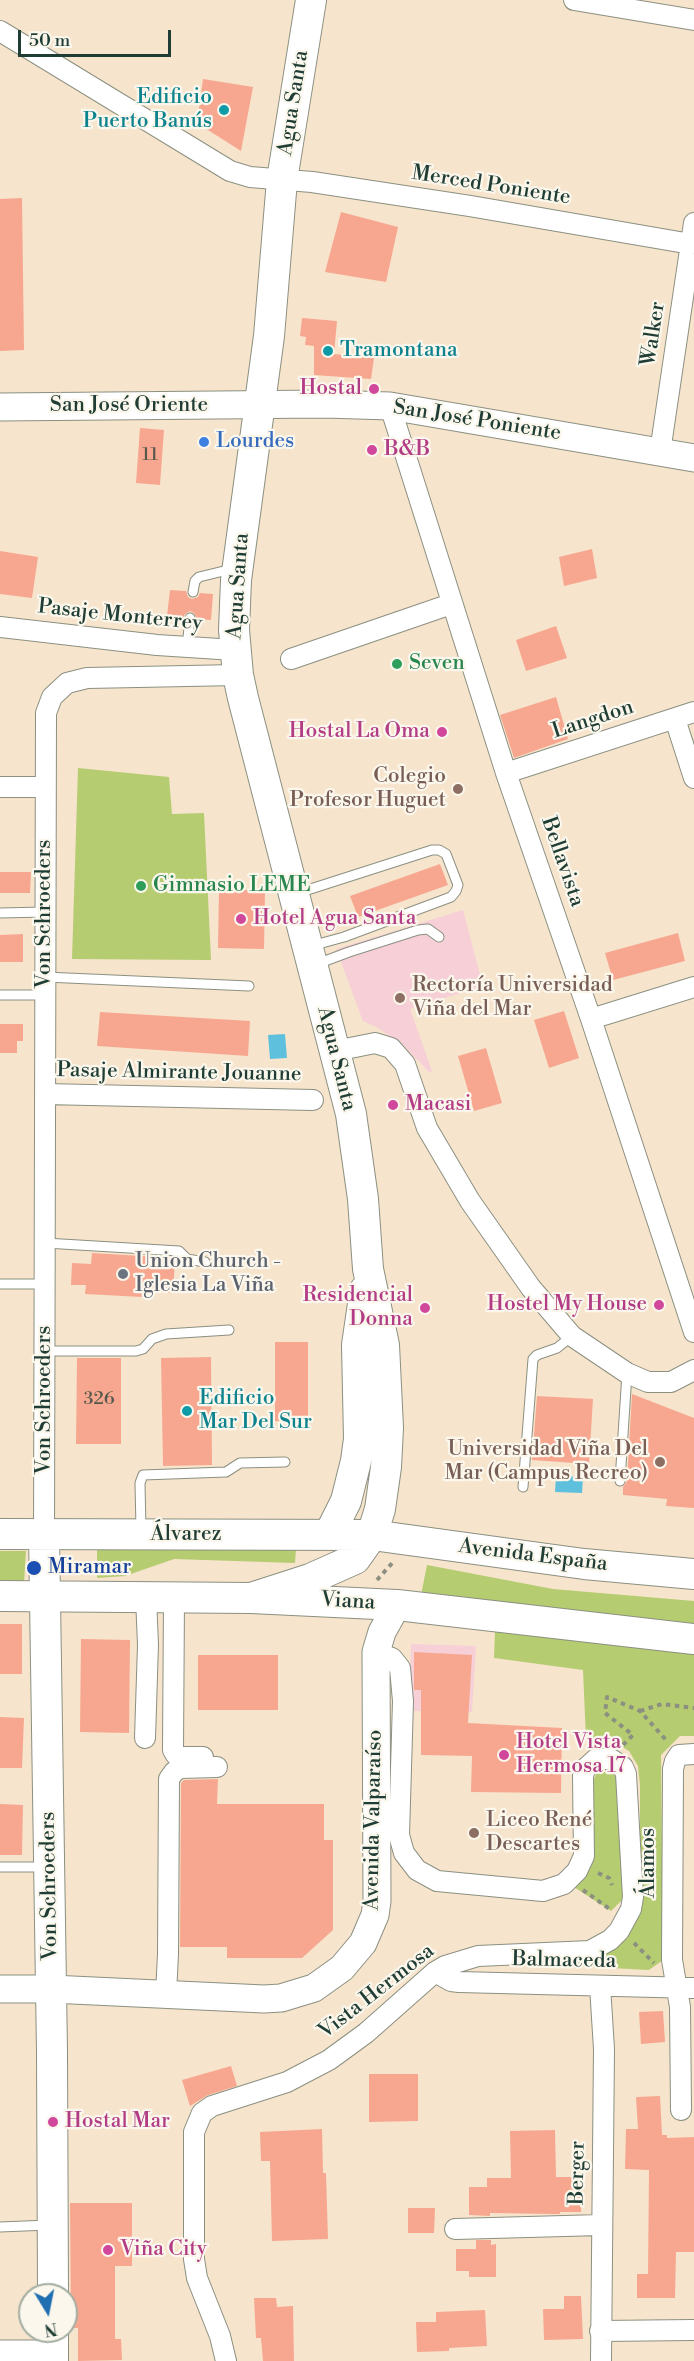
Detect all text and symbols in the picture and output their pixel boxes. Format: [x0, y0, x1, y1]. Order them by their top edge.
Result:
scale bar [21, 18, 174, 56]
text: 50 m [29, 29, 70, 52]
street label: Agua Santa [273, 48, 315, 158]
place label: Edificio Puerto Banús [83, 85, 212, 135]
marker: Edificio Puerto Banús [217, 103, 231, 117]
street label: Merced Poniente [410, 161, 572, 211]
street label: Walker [636, 300, 672, 368]
place label: Tramontana [340, 338, 458, 364]
marker: Tramontana [321, 344, 335, 358]
place label: Hostal [299, 376, 362, 402]
marker: Hostal [367, 382, 381, 396]
street label: San José Oriente [50, 393, 208, 419]
street label: San José Poniente [391, 395, 563, 447]
place label: Lourdes [216, 429, 294, 455]
marker: Lourdes [197, 435, 211, 449]
place label: B&B [384, 437, 430, 463]
marker: B&B [365, 443, 379, 457]
house number: 11 [142, 445, 158, 467]
street label: Agua Santa [223, 532, 255, 640]
street label: Pasaje Monterrey [36, 595, 204, 637]
place label: Seven [409, 651, 465, 677]
marker: Seven [390, 657, 404, 671]
street label: Langdon [549, 695, 637, 745]
place label: Hostal La Oma [289, 719, 430, 745]
marker: Hostal La Oma [435, 725, 449, 739]
place label: Colegio Profesor Huguet [289, 764, 446, 814]
marker: Colegio Profesor Huguet [451, 782, 465, 796]
street label: Bellavista [535, 814, 589, 910]
street label: Von Schroeders [32, 840, 58, 988]
place label: Gimnasio LEME [153, 873, 311, 899]
marker: Gimnasio LEME [134, 879, 148, 893]
place label: Hotel Agua Santa [253, 906, 416, 932]
marker: Hotel Agua Santa [234, 912, 248, 926]
place label: Rectoría Universidad Viña del Mar [412, 973, 613, 1023]
marker: Rectoría Universidad Viña del Mar [393, 991, 407, 1005]
street label: Agua Santa [311, 1004, 361, 1114]
street label: Pasaje Almirante Jouanne [56, 1058, 302, 1088]
place label: Macasi [405, 1092, 472, 1118]
marker: Macasi [386, 1098, 400, 1112]
place label: Union Church - Iglesia La Viña [135, 1249, 281, 1299]
marker: Union Church - Iglesia La Viña [116, 1267, 130, 1281]
place label: Residencial Donna [302, 1283, 413, 1333]
place label: Hostel My House [487, 1292, 647, 1318]
marker: Hostel My House [652, 1298, 666, 1312]
marker: Residencial Donna [418, 1301, 432, 1315]
street label: Von Schroeders [32, 1326, 58, 1474]
place label: Edificio Mar Del Sur [199, 1386, 312, 1436]
house number: 326 [83, 1389, 115, 1411]
marker: Edificio Mar Del Sur [180, 1404, 194, 1418]
place label: Universidad Viña Del Mar (Campus Recreo) [445, 1437, 648, 1487]
marker: Universidad Viña Del Mar (Campus Recreo) [653, 1455, 667, 1469]
street label: Álvarez [150, 1522, 222, 1548]
street label: Avenida España [457, 1534, 609, 1578]
place label: Miramar [48, 1555, 131, 1581]
marker: Miramar [25, 1559, 43, 1577]
street label: Viana [320, 1588, 376, 1616]
street label: Avenida Valparaíso [360, 1729, 388, 1911]
place label: Hotel Vista Hermosa 17 [516, 1730, 626, 1780]
marker: Hotel Vista Hermosa 17 [497, 1748, 511, 1762]
place label: Liceo René Descartes [486, 1808, 592, 1858]
street label: Von Schroeders [36, 1811, 64, 1961]
marker: Liceo René Descartes [467, 1826, 481, 1840]
street label: Álamos [636, 1828, 662, 1898]
street label: Vista Hermosa [314, 1939, 440, 2045]
street label: Balmaceda [512, 1947, 616, 1975]
place label: Hostal Mar [65, 2109, 170, 2135]
marker: Hostal Mar [46, 2115, 60, 2129]
street label: Berger [565, 2140, 591, 2206]
place label: Viña City [120, 2237, 207, 2263]
marker: Viña City [101, 2243, 115, 2257]
north arrow [18, 2283, 78, 2343]
text: N [43, 2318, 59, 2340]

